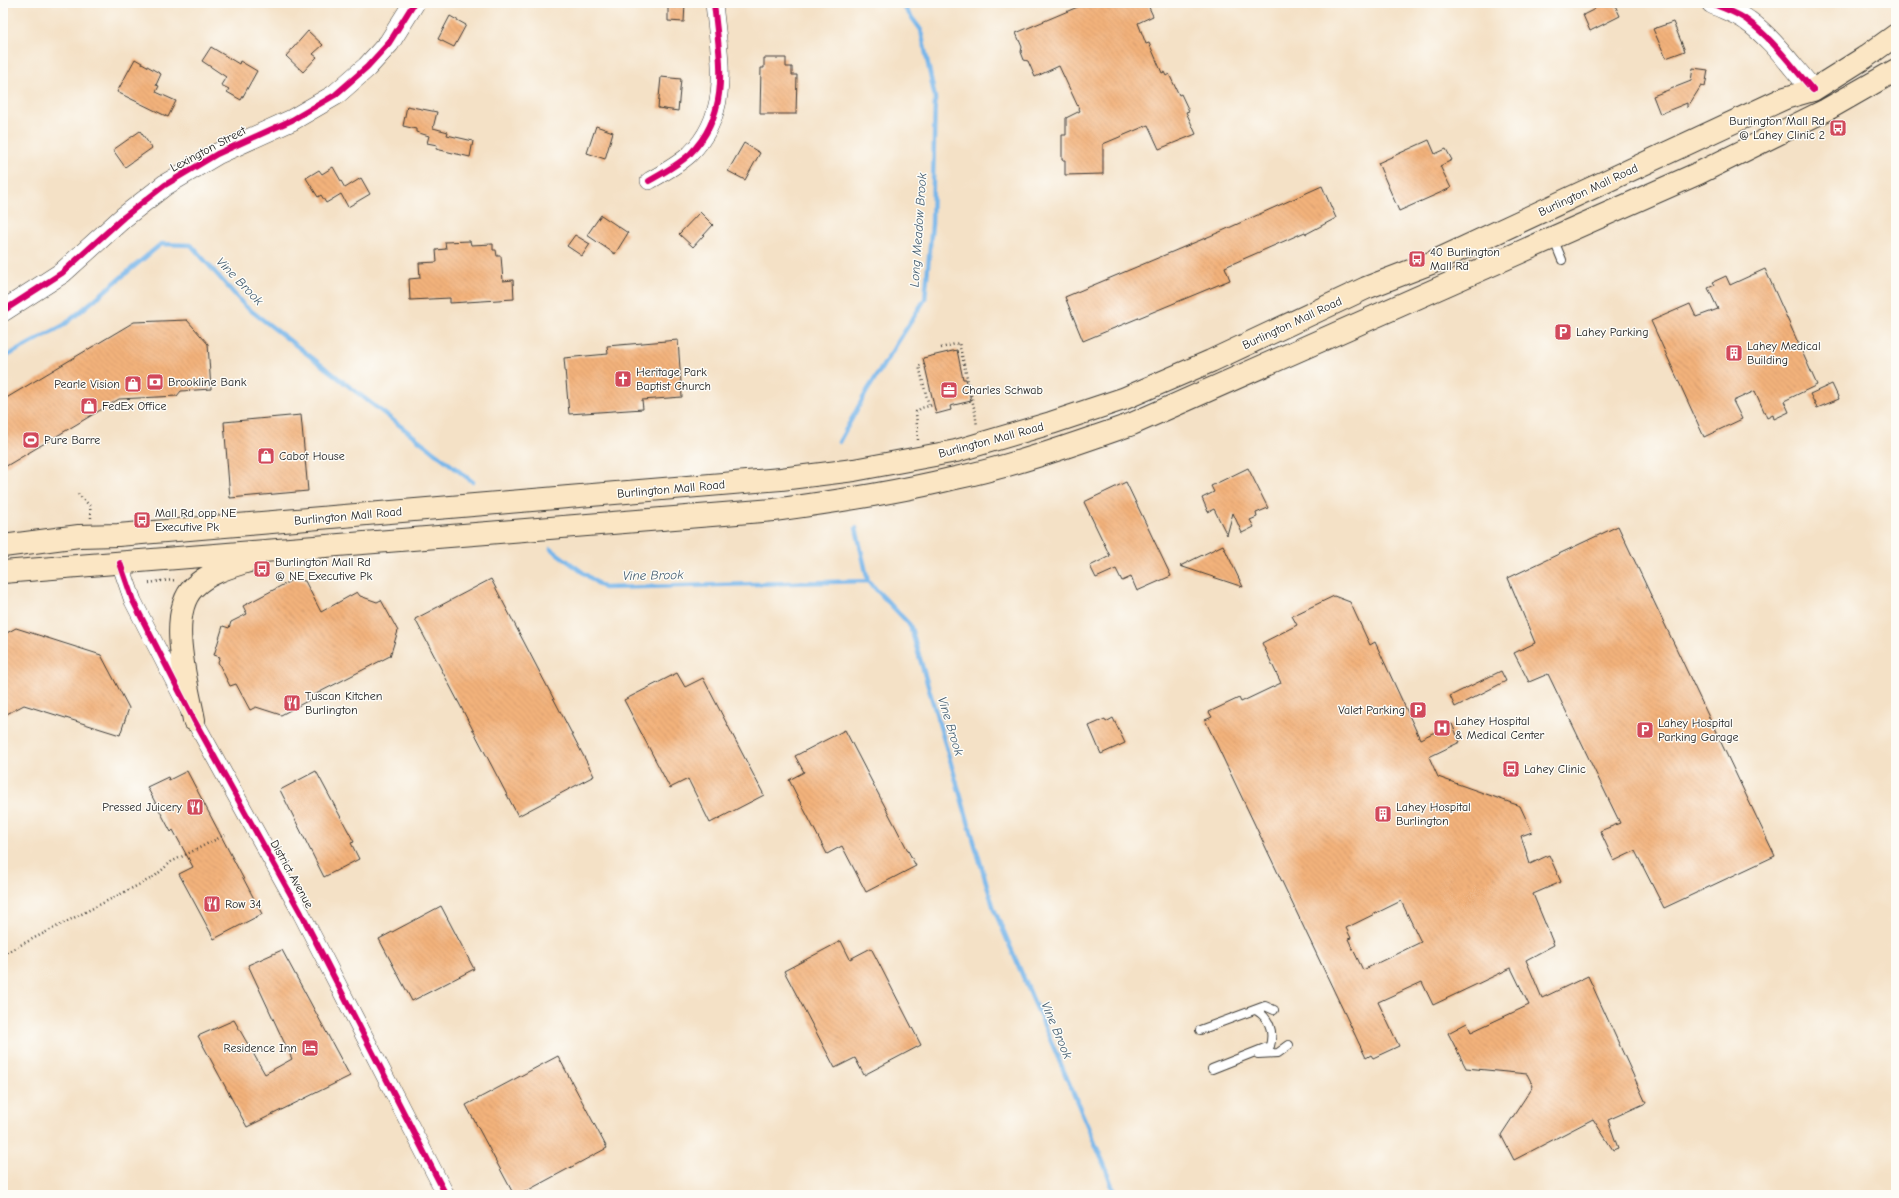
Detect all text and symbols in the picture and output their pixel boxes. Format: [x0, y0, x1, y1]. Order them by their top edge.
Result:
place label: Burlington Mall Rd @ Lahey Clinic 2 [1729, 114, 1825, 142]
bus stop icon: Burlington Mall Rd @ Lahey Clinic 2 [1828, 118, 1848, 138]
street label: Lexington Street [168, 123, 249, 175]
street label: Burlington Mall Road [1536, 161, 1640, 219]
water label: Long Meadow Brook [907, 172, 930, 288]
place label: 40 Burlington Mall Rd [1430, 245, 1500, 273]
bus stop icon: 40 Burlington Mall Rd [1407, 249, 1427, 269]
water label: Vine Brook [213, 254, 267, 309]
street label: Burlington Mall Road [1240, 294, 1344, 352]
parking icon: Lahey Parking [1553, 322, 1573, 342]
place label: Lahey Parking [1576, 325, 1649, 339]
place label: Lahey Medical Building [1747, 339, 1821, 367]
building icon: Lahey Medical Building [1724, 343, 1744, 363]
place label: Heritage Park Baptist Church [636, 365, 711, 393]
church icon: Heritage Park Baptist Church [613, 369, 633, 389]
bank icon: Brookline Bank [145, 372, 165, 392]
shop icon: Pearle Vision [123, 374, 143, 394]
place label: Brookline Bank [168, 375, 247, 389]
place label: Pearle Vision [54, 377, 120, 391]
office icon: Charles Schwab [939, 380, 959, 400]
place label: Charles Schwab [962, 383, 1043, 397]
shop icon: FedEx Office [79, 396, 99, 416]
place label: FedEx Office [102, 399, 166, 413]
street label: Burlington Mall Road [937, 419, 1045, 461]
sports icon: Pure Barre [21, 430, 41, 450]
place label: Pure Barre [44, 433, 100, 447]
shop icon: Cabot House [256, 446, 276, 466]
place label: Cabot House [279, 449, 345, 463]
street label: Burlington Mall Road [617, 477, 725, 501]
street label: Burlington Mall Road [294, 504, 402, 528]
place label: Mall Rd opp NE Executive Pk [155, 506, 236, 534]
bus stop icon: Mall Rd opp NE Executive Pk [132, 510, 152, 530]
place label: Burlington Mall Rd @ NE Executive Pk [275, 555, 372, 583]
bus stop icon: Burlington Mall Rd @ NE Executive Pk [252, 559, 272, 579]
water label: Vine Brook [622, 567, 684, 583]
place label: Tuscan Kitchen Burlington [305, 689, 382, 717]
restaurant icon: Tuscan Kitchen Burlington [282, 693, 302, 713]
water label: Vine Brook [935, 695, 967, 758]
parking icon: Valet Parking [1408, 700, 1428, 720]
place label: Valet Parking [1338, 703, 1405, 717]
place label: Lahey Hospital & Medical Center [1455, 714, 1545, 742]
place label: Lahey Hospital Parking Garage [1658, 716, 1739, 744]
hospital icon: Lahey Hospital & Medical Center [1432, 718, 1452, 738]
parking icon: Lahey Hospital Parking Garage [1635, 720, 1655, 740]
bus stop icon: Lahey Clinic [1501, 759, 1521, 779]
place label: Lahey Clinic [1524, 762, 1586, 776]
restaurant icon: Pressed Juicery [185, 797, 205, 817]
place label: Pressed Juicery [102, 800, 183, 814]
place label: Lahey Hospital Burlington [1396, 800, 1471, 828]
building icon: Lahey Hospital Burlington [1373, 804, 1393, 824]
street label: District Avenue [267, 837, 317, 911]
restaurant icon: Row 34 [202, 894, 222, 914]
place label: Row 34 [225, 897, 262, 911]
water label: Vine Brook [1038, 999, 1076, 1062]
hotel icon: Residence Inn [300, 1038, 320, 1058]
place label: Residence Inn [223, 1041, 297, 1055]

